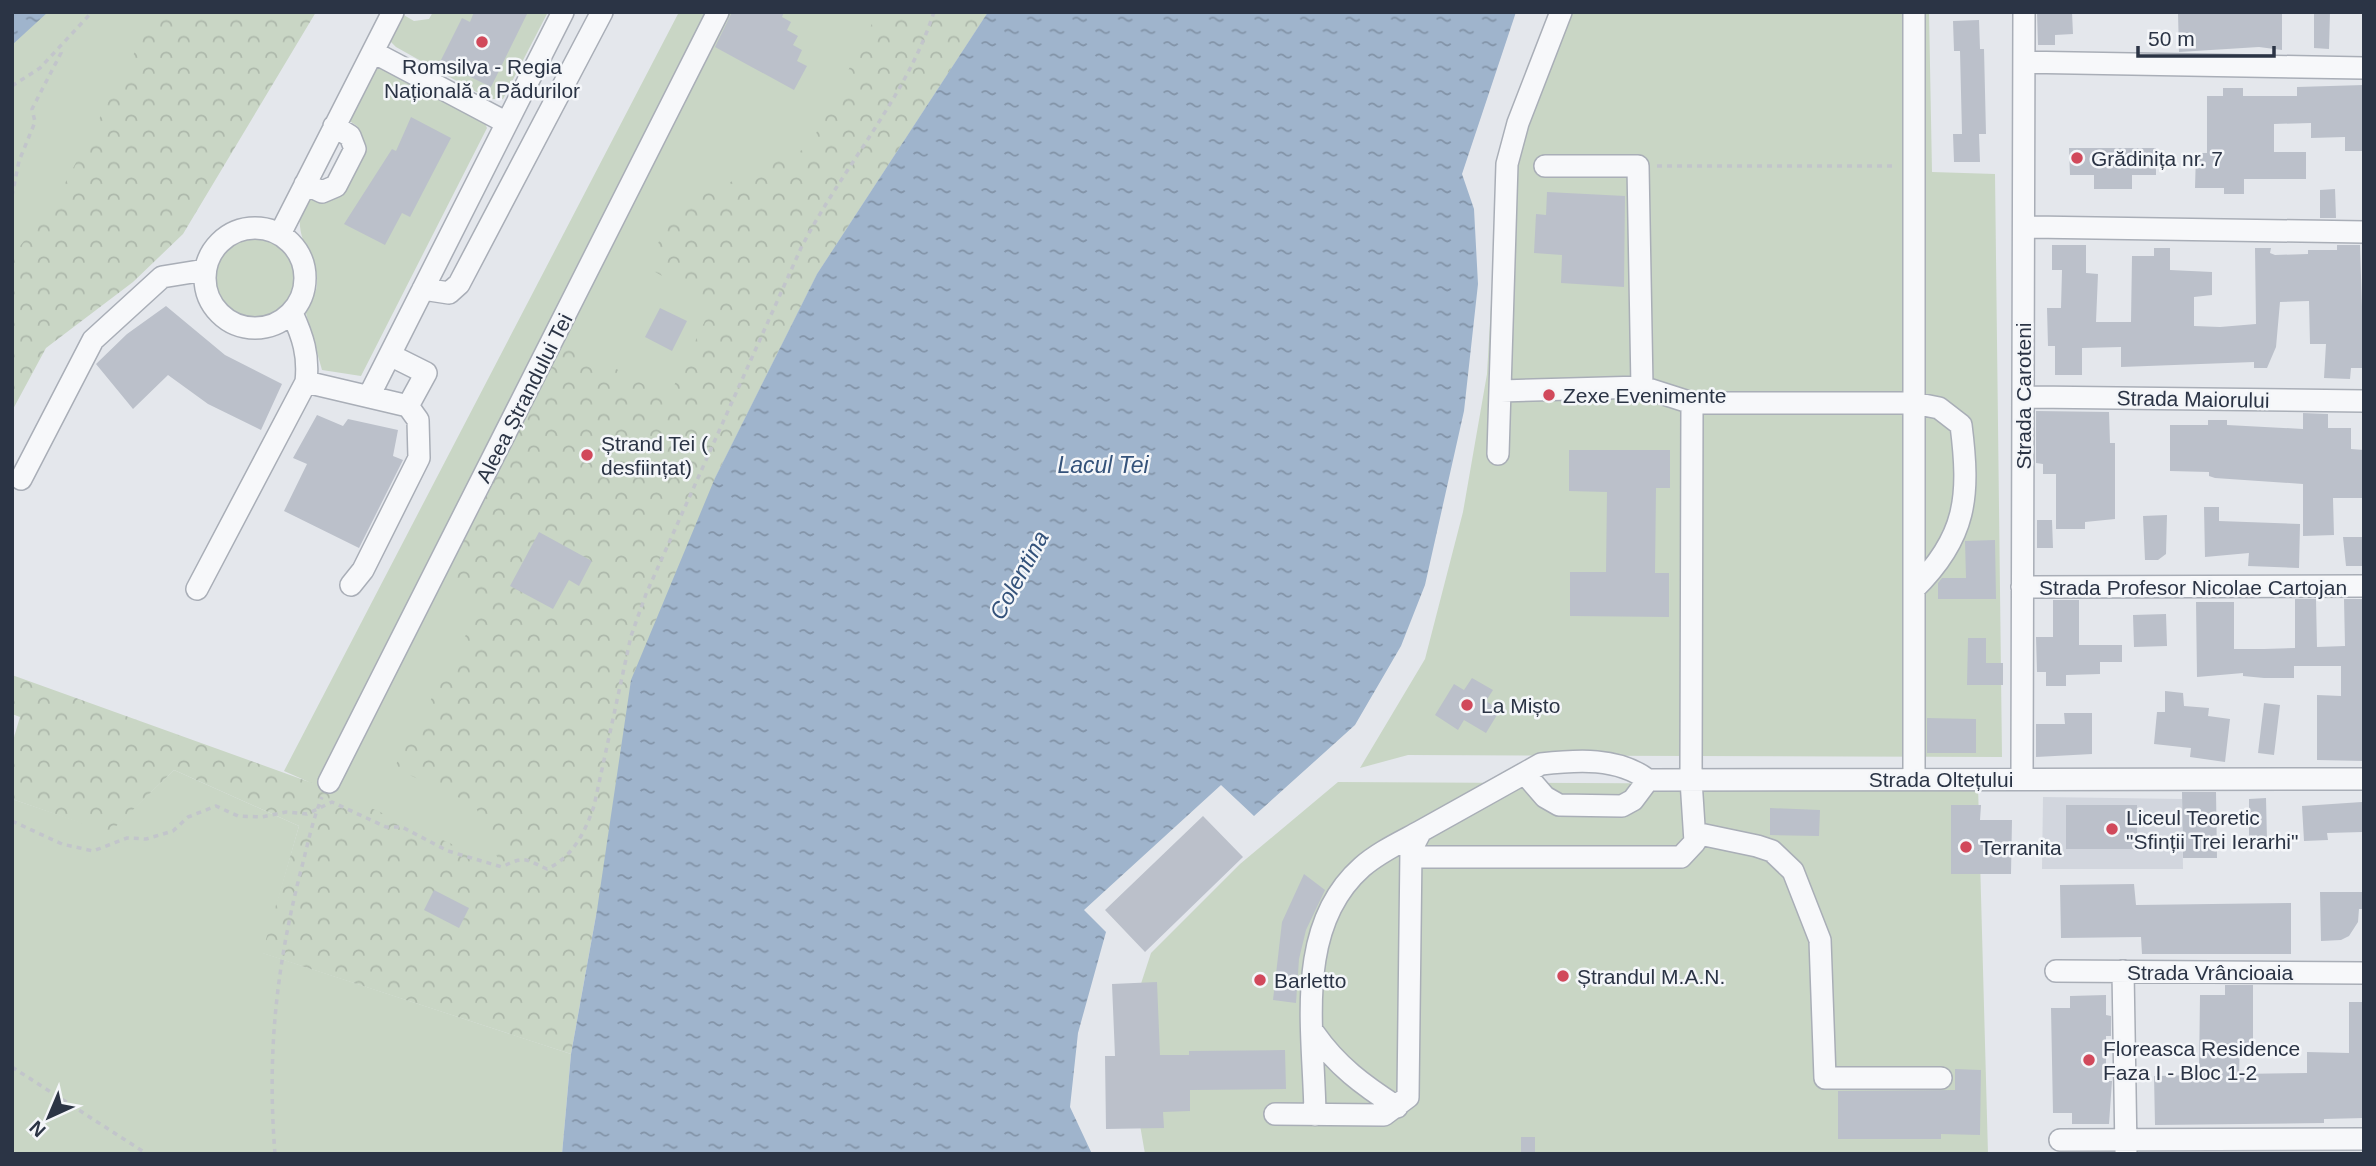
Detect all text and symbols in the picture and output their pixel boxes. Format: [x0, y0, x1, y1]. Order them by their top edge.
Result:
scale bar [2138, 14, 2274, 58]
text: 50 m [2148, 27, 2195, 50]
marker: Romsilva - Regia Națională a Pădurilor [474, 34, 490, 50]
place label: Romsilva - Regia Națională a Pădurilor [384, 55, 580, 102]
place label: Grădinița nr. 7 [2091, 147, 2223, 170]
marker: Grădinița nr. 7 [2069, 150, 2085, 166]
street label: Aleea Ștrandului Tei [471, 310, 577, 486]
street label: Strada Caroteni [2012, 322, 2035, 470]
place label: Zexe Evenimente [1563, 384, 1726, 407]
street label: Strada Maiorului [2116, 386, 2270, 412]
marker: Zexe Evenimente [1541, 387, 1557, 403]
place label: Ștrand Tei ( desființat) [601, 432, 708, 479]
marker: Ștrand Tei ( desființat) [579, 447, 595, 463]
water label: Lacul Tei [1057, 452, 1149, 478]
water label: Colentina [984, 526, 1054, 624]
street label: Strada Profesor Nicolae Cartojan [2039, 576, 2347, 599]
place label: La Mișto [1481, 694, 1560, 717]
marker: La Mișto [1459, 697, 1475, 713]
street label: Strada Oltețului [1869, 768, 2013, 791]
place label: Liceul Teoretic "Sfinții Trei Ierarhi" [2126, 806, 2298, 853]
marker: Liceul Teoretic "Sfinții Trei Ierarhi" [2104, 821, 2120, 837]
place label: Terranita [1980, 836, 2062, 859]
marker: Terranita [1958, 839, 1974, 855]
street label: Strada Vrâncioaia [2127, 961, 2293, 984]
place label: Ștrandul M.A.N. [1577, 965, 1725, 988]
marker: Ștrandul M.A.N. [1555, 968, 1571, 984]
place label: Barletto [1274, 969, 1346, 992]
marker: Barletto [1252, 972, 1268, 988]
place label: Floreasca Residence Faza I - Bloc 1-2 [2103, 1037, 2300, 1084]
marker: Floreasca Residence Faza I - Bloc 1-2 [2081, 1052, 2097, 1068]
north arrow [14, 1082, 84, 1152]
text: N [25, 1117, 50, 1141]

